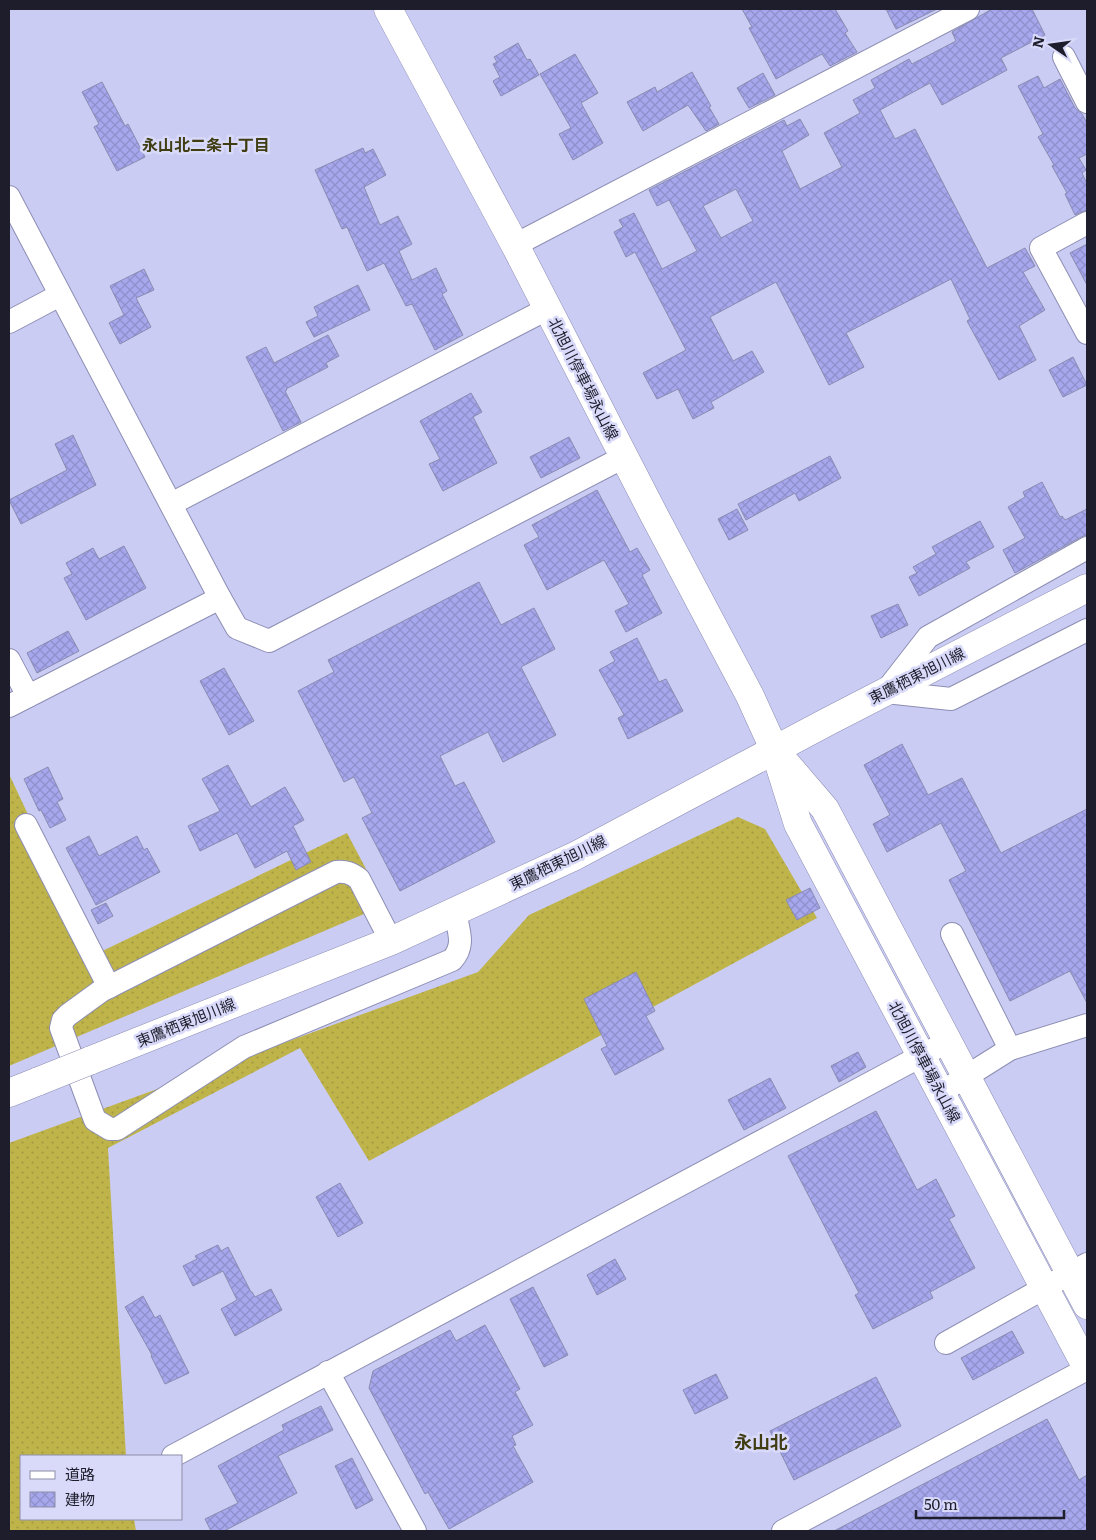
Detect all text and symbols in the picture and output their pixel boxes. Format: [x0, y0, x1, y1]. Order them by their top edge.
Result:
north arrow [1026, 20, 1076, 70]
text: N [1026, 34, 1048, 50]
district label: 永山北二条十丁目 [142, 132, 270, 156]
street label: 北旭川停車場永山線 [543, 313, 625, 444]
street label: 東鷹栖東旭川線 [864, 641, 968, 709]
street label: 東鷹栖東旭川線 [505, 828, 610, 895]
street label: 東鷹栖東旭川線 [132, 991, 238, 1052]
street label: 北旭川停車場永山線 [883, 996, 967, 1126]
district label: 永山北 [734, 1428, 788, 1455]
legend [20, 1455, 182, 1520]
text: 道路 [65, 1462, 95, 1485]
text: 建物 [65, 1487, 95, 1510]
scale bar [916, 1488, 1064, 1520]
text: 50 m [924, 1492, 958, 1515]

